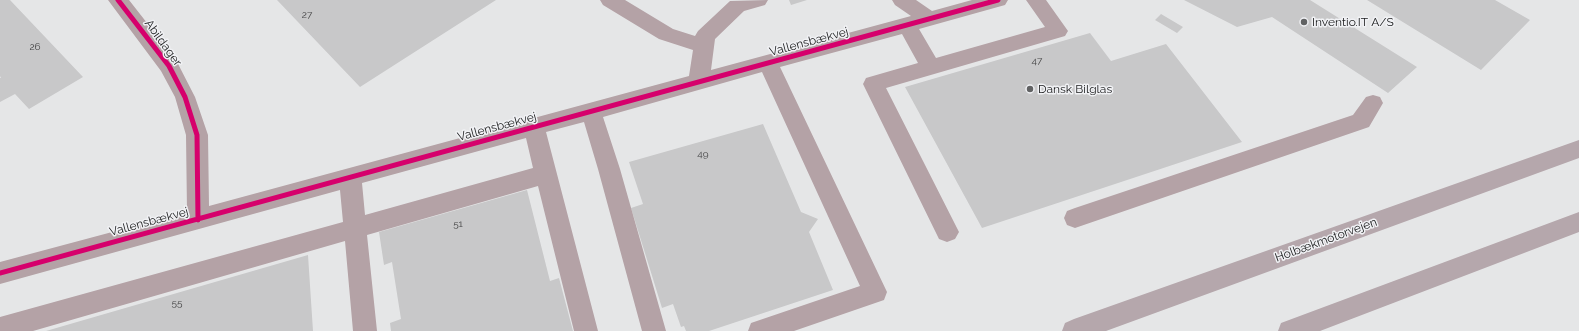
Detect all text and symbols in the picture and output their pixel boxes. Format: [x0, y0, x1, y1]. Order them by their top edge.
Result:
house number: 27 [302, 9, 312, 21]
place label: Inventio.IT A/S [1312, 15, 1394, 29]
street label: Abildager [141, 17, 185, 69]
marker: Inventio.IT A/S [1299, 17, 1309, 27]
street label: Vallensbækvej [768, 25, 850, 59]
house number: 26 [29, 41, 41, 53]
house number: 47 [1032, 55, 1042, 67]
place label: Dansk Bilglas [1038, 82, 1112, 96]
marker: Dansk Bilglas [1025, 84, 1035, 94]
street label: Vallensbækvej [456, 110, 538, 144]
house number: 49 [697, 148, 709, 160]
street label: Vallensbækvej [108, 205, 190, 239]
street label: Holbækmotorvejen [1273, 215, 1379, 265]
house number: 51 [453, 218, 463, 230]
house number: 55 [172, 297, 182, 309]

